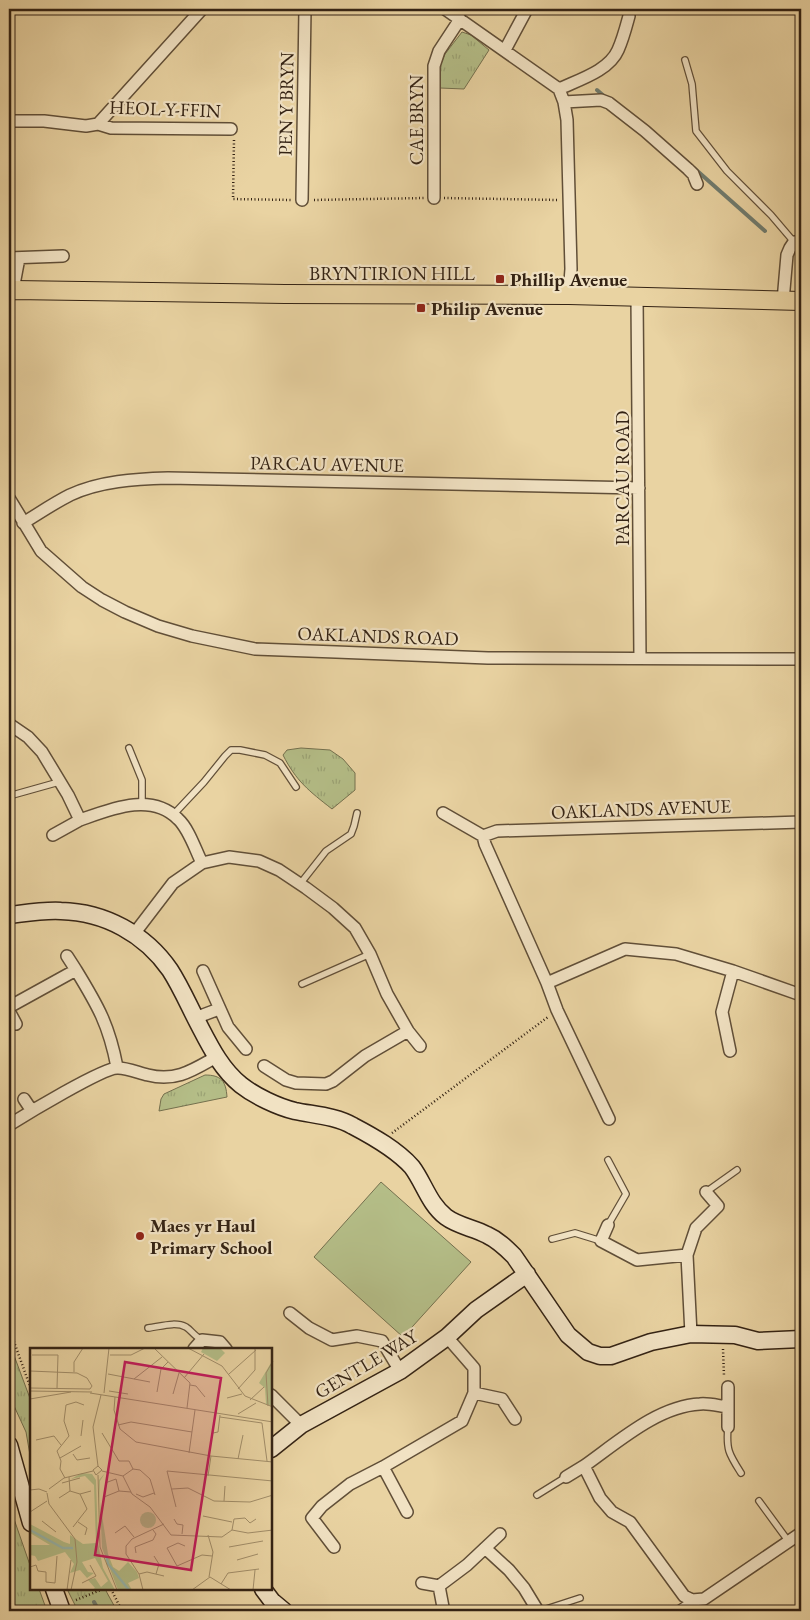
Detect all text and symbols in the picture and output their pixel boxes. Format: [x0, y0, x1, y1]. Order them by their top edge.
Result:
street label: PEN Y BRYN [273, 52, 299, 156]
street label: CAE BRYN [404, 75, 429, 165]
street label: HEOL-Y-FFIN [109, 95, 221, 123]
street label: BRYNTIRION HILL [309, 261, 475, 286]
place label: Phillip Avenue [510, 267, 627, 292]
marker: Phillip Avenue [494, 273, 506, 285]
place label: Philip Avenue [431, 296, 543, 321]
marker: Philip Avenue [415, 302, 427, 314]
street label: PARCAU ROAD [610, 411, 635, 545]
street label: PARCAU AVENUE [250, 450, 404, 478]
street label: OAKLANDS ROAD [297, 621, 459, 651]
street label: OAKLANDS AVENUE [551, 793, 732, 825]
place label: Maes yr Haul Primary School [150, 1213, 273, 1260]
marker: Maes yr Haul Primary School [134, 1230, 146, 1242]
street label: GENTLE WAY [310, 1323, 423, 1404]
inset map [30, 1348, 272, 1590]

